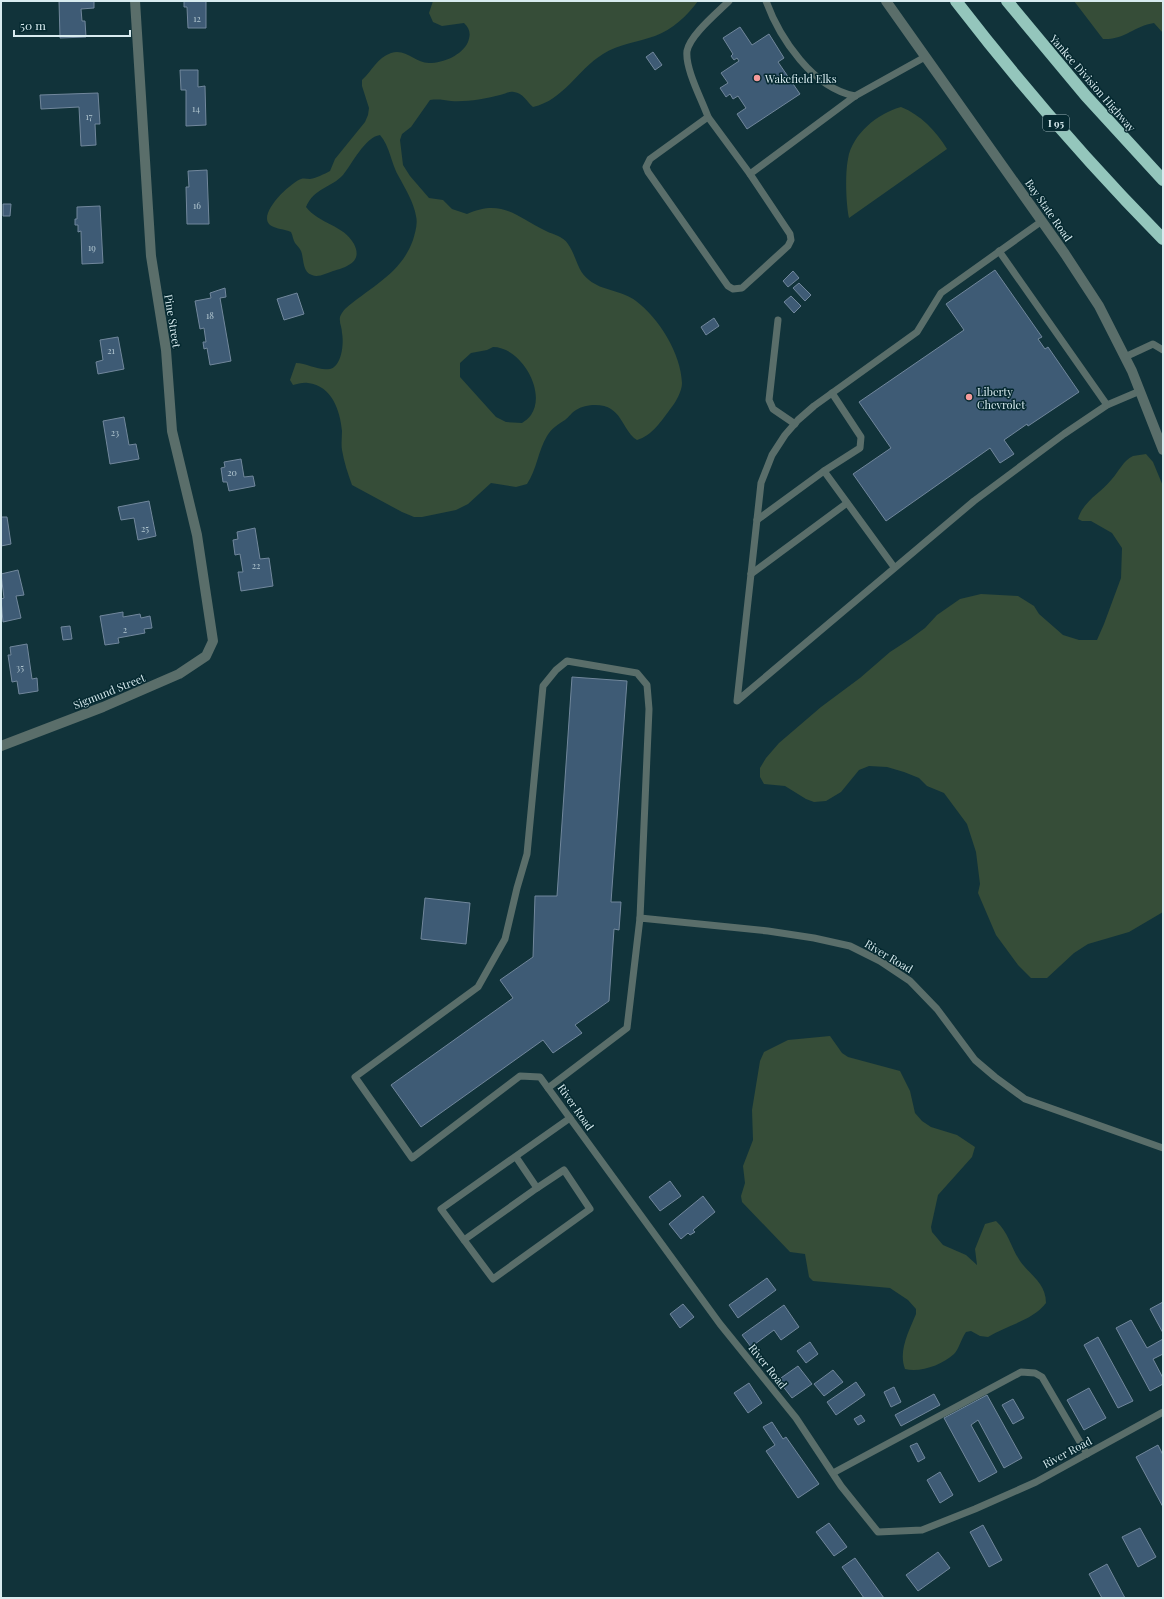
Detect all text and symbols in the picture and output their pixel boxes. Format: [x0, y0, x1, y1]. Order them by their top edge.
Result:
scale bar [14, 12, 130, 38]
house number: 12 [193, 12, 201, 24]
text: 50 m [20, 17, 46, 33]
street label: Yankee Division Highway [1046, 31, 1140, 135]
place label: Wakefield Elks [764, 71, 837, 86]
marker: Wakefield Elks [752, 73, 762, 83]
house number: 14 [192, 102, 200, 114]
house number: 17 [86, 110, 93, 122]
road number: I 95 [1043, 115, 1069, 131]
street label: Bay State Road [1022, 176, 1076, 245]
house number: 16 [193, 199, 201, 211]
house number: 19 [88, 241, 96, 253]
street label: Pine Street [161, 293, 185, 349]
house number: 18 [206, 309, 214, 321]
house number: 21 [107, 344, 115, 356]
place label: Liberty Chevrolet [977, 384, 1025, 412]
marker: Liberty Chevrolet [964, 392, 974, 402]
house number: 23 [111, 426, 119, 438]
house number: 20 [227, 466, 237, 478]
house number: 25 [141, 522, 149, 534]
house number: 22 [252, 559, 260, 571]
house number: 2 [123, 623, 127, 635]
house number: 35 [16, 661, 24, 673]
street label: Sigmund Street [71, 670, 147, 712]
street label: River Road [862, 936, 916, 977]
street label: River Road [554, 1081, 598, 1134]
street label: River Road [745, 1340, 791, 1392]
street label: River Road [1040, 1433, 1095, 1471]

